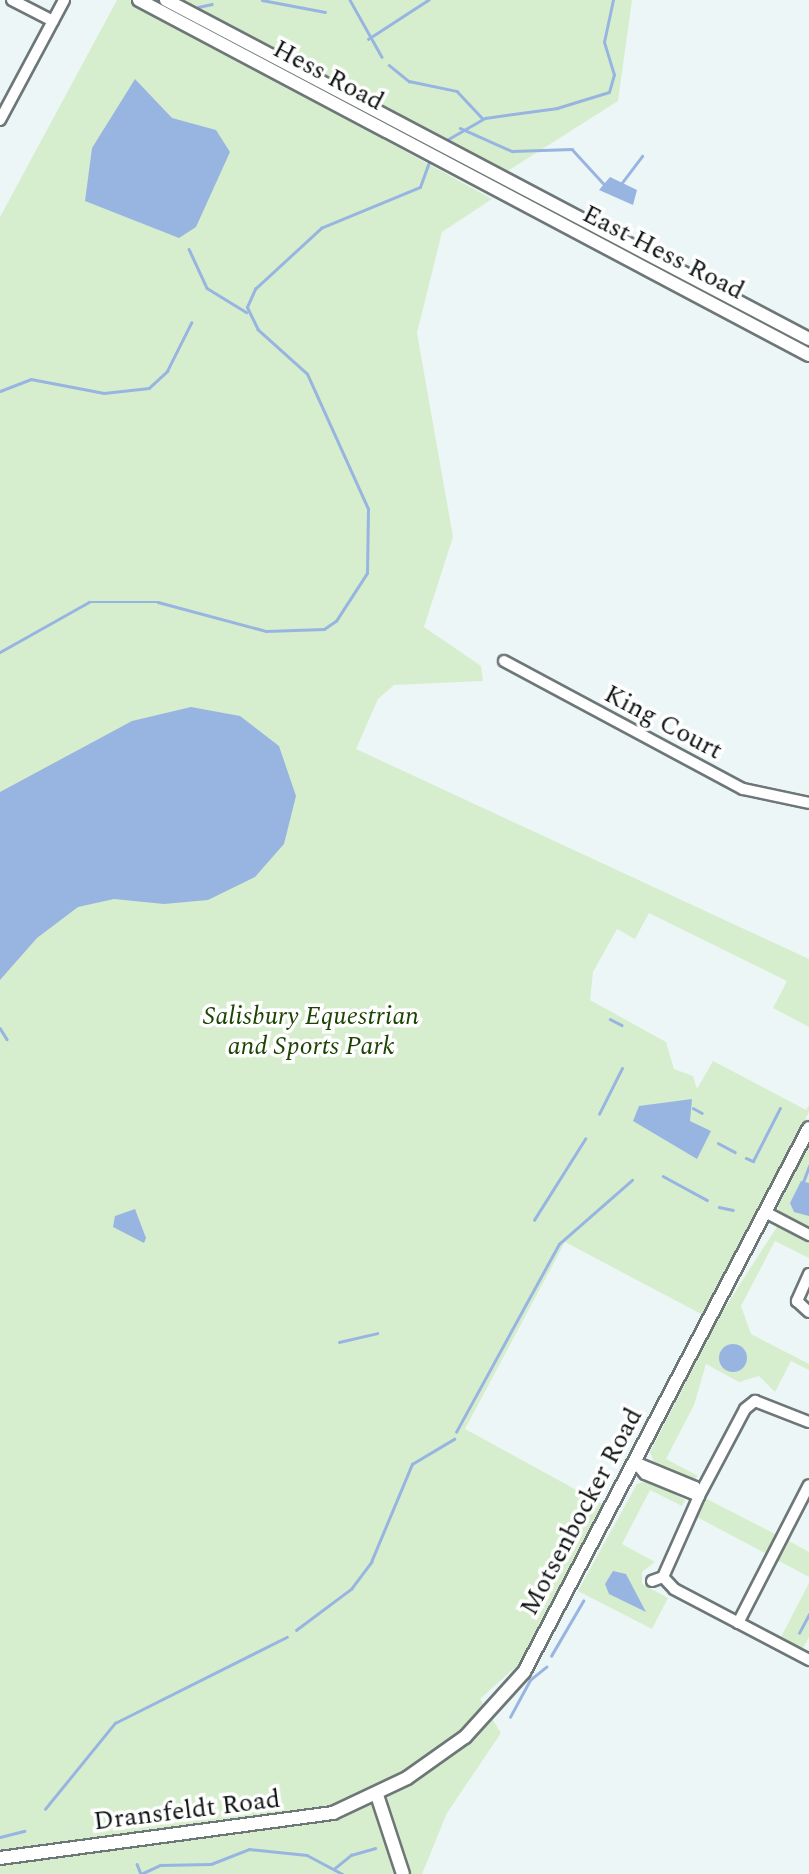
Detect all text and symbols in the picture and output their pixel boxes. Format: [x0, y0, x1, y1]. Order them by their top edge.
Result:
street label: Hess Road [267, 34, 389, 118]
street label: East Hess Road [577, 199, 749, 307]
street label: King Court [599, 679, 727, 767]
park label: Salisbury Equestrian and Sports Park [203, 1001, 419, 1062]
street label: Motsenbocker Road [514, 1403, 650, 1621]
street label: Dransfeldt Road [92, 1784, 282, 1838]

